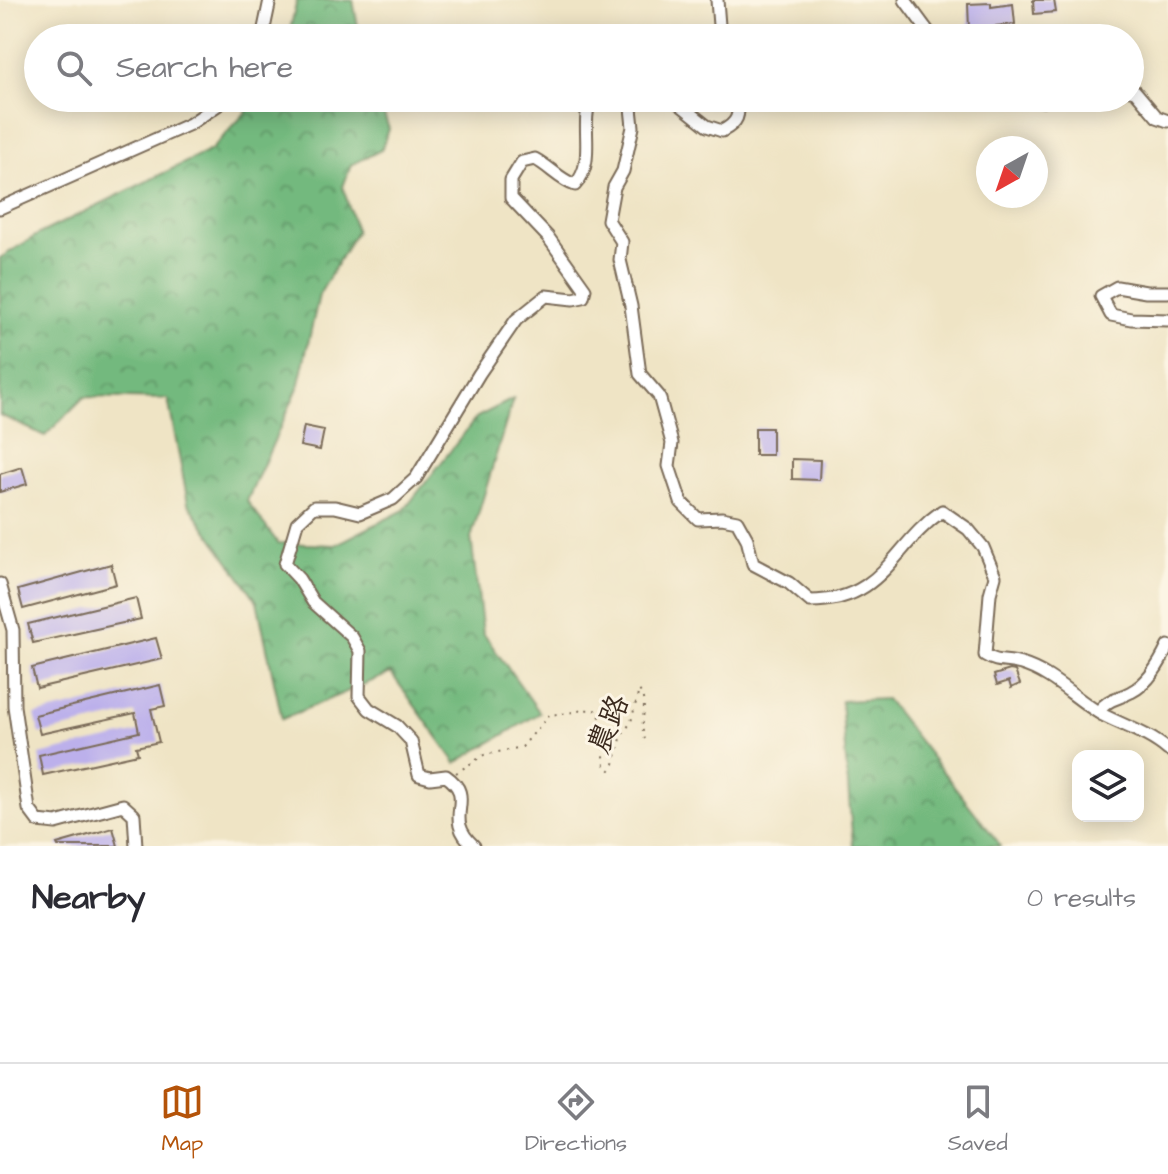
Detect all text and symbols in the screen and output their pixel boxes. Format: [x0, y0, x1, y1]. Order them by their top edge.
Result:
search box [24, 24, 1144, 112]
icon: search [52, 46, 96, 90]
text: Search here [116, 47, 293, 89]
north arrow [976, 136, 1048, 208]
street label: 農路 [578, 688, 640, 760]
map controls [1072, 750, 1144, 822]
button: layers [1072, 750, 1144, 822]
text: Nearby [32, 874, 146, 922]
text: 0 results [1027, 880, 1136, 916]
tab: Map [160, 1080, 204, 1159]
tab: Directions [525, 1080, 627, 1159]
tab: Saved [948, 1080, 1008, 1159]

